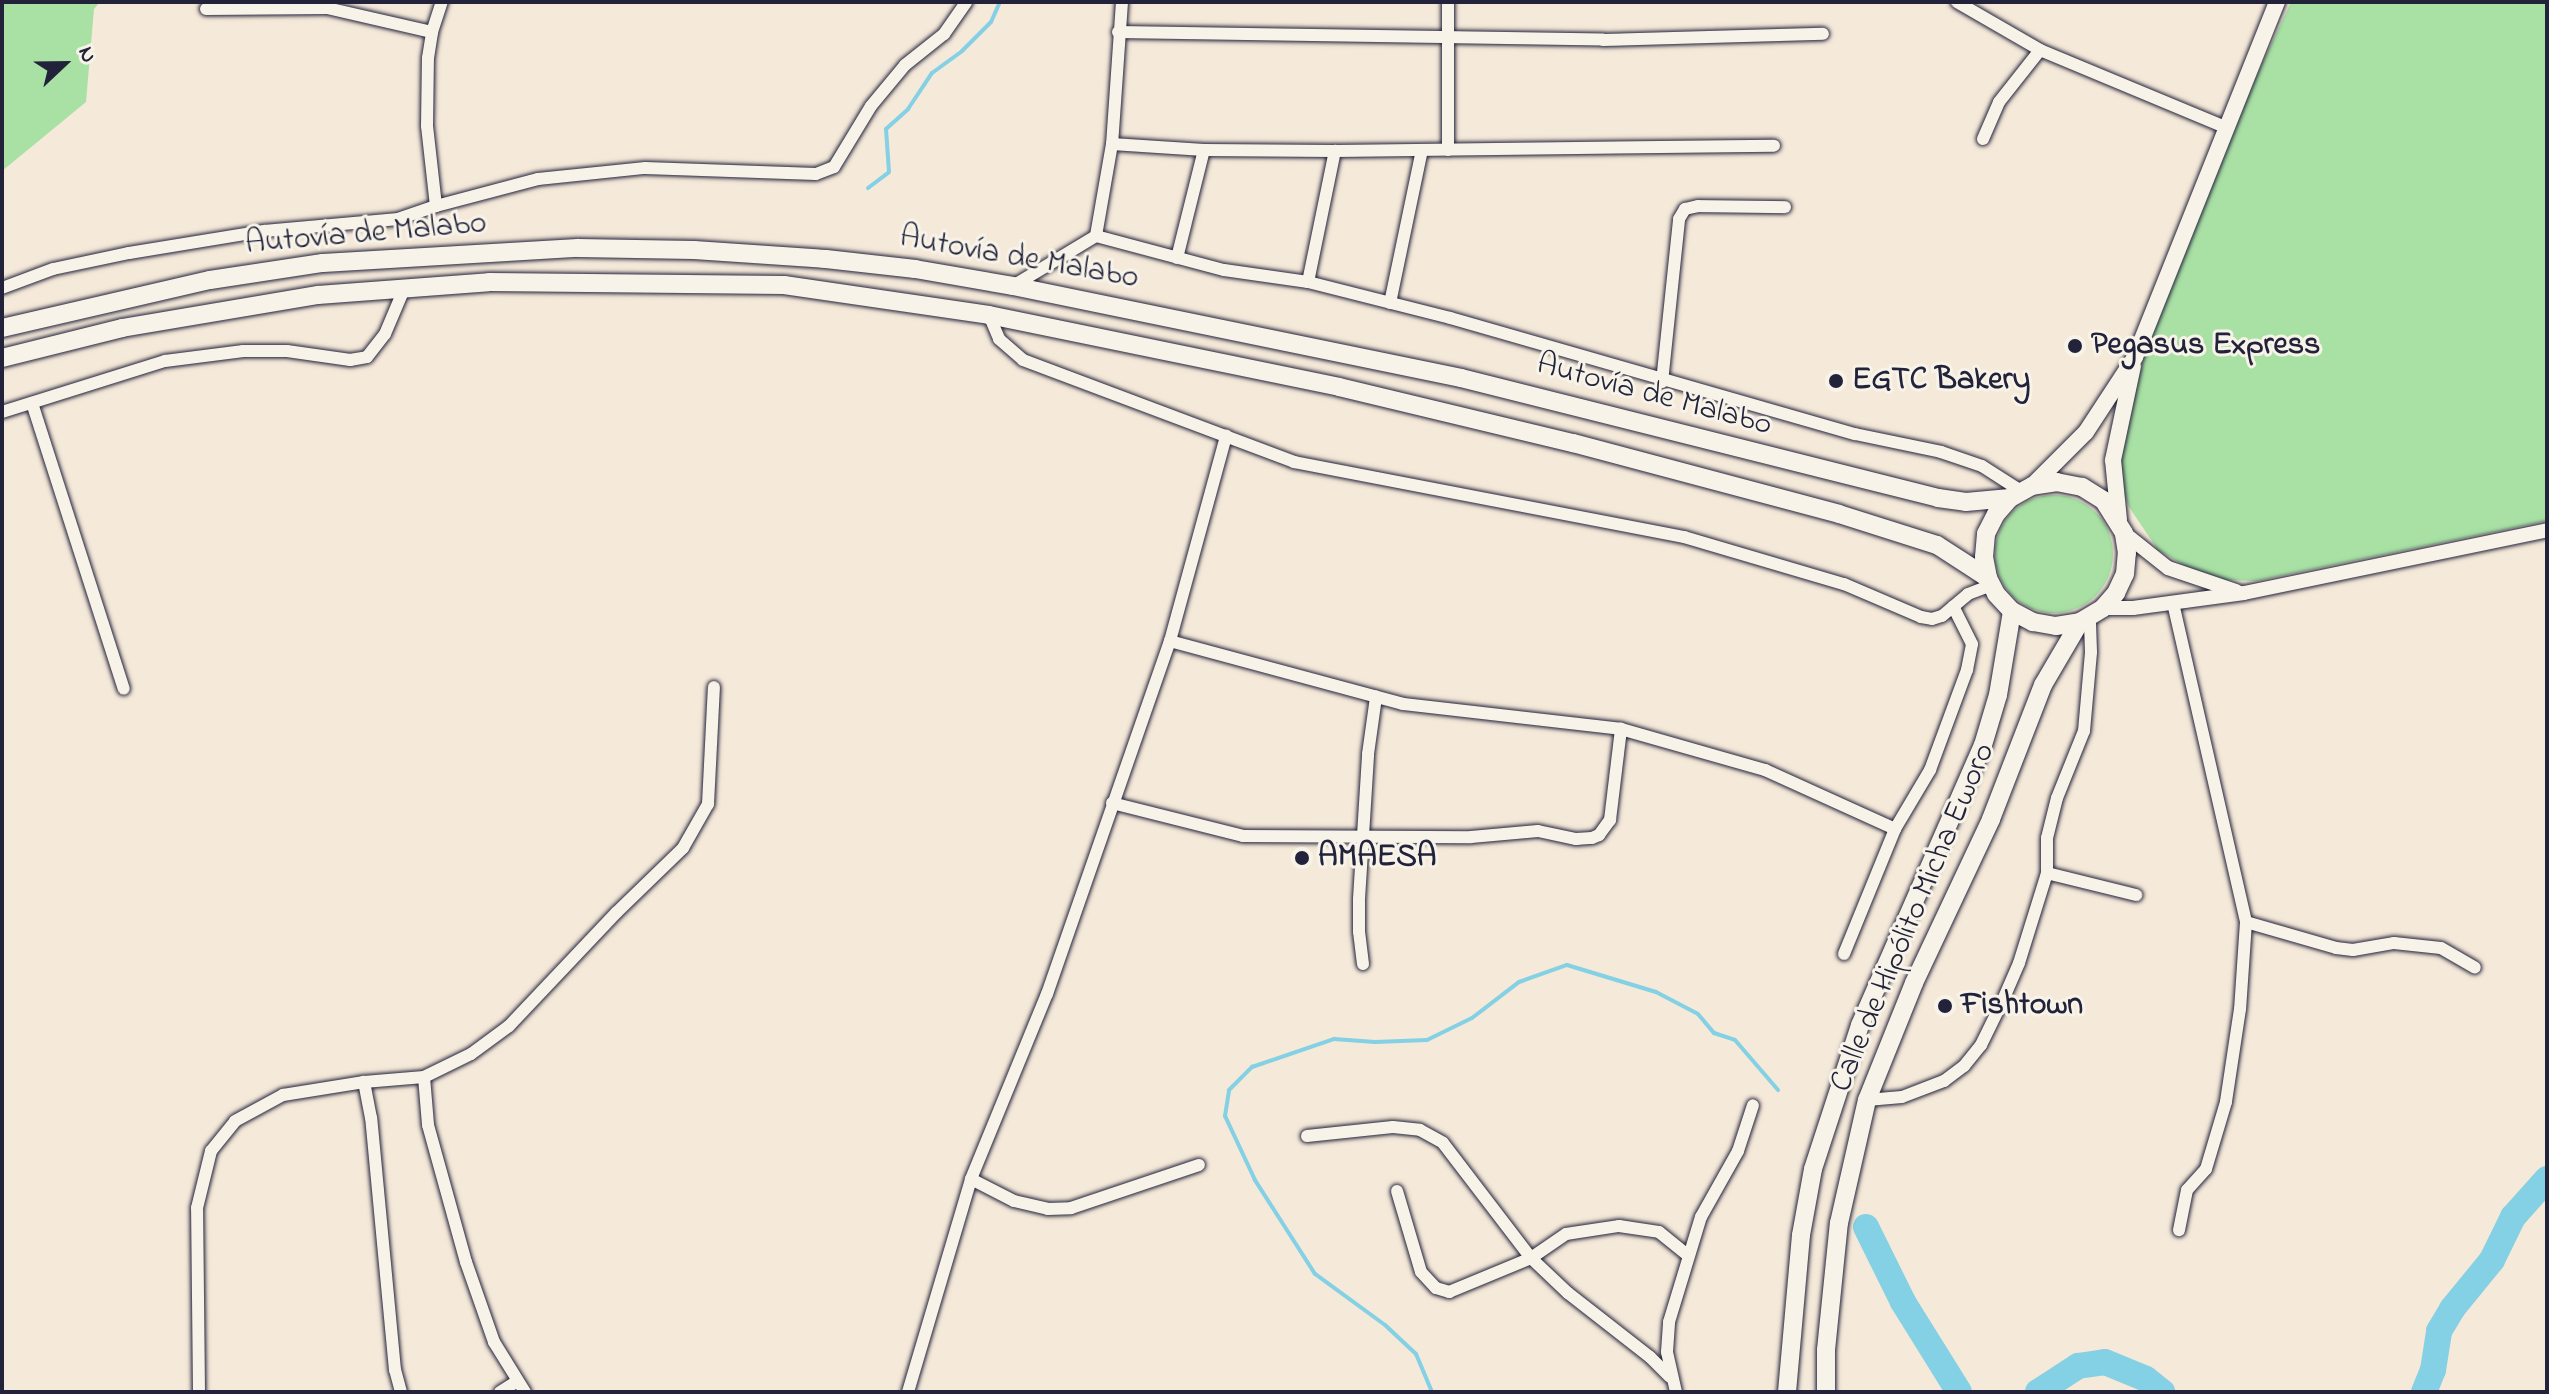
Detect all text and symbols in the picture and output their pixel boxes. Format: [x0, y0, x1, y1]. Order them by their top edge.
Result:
north arrow [24, 24, 104, 104]
text: N [69, 42, 104, 68]
street label: Autovía de Malabo [244, 205, 488, 265]
street label: Autovía de Malabo [897, 219, 1141, 299]
place label: Pegasus Express [2091, 327, 2320, 365]
marker: Pegasus Express [2066, 337, 2084, 355]
street label: Autovía de Malabo [1532, 346, 1776, 446]
place label: EGTC Bakery [1852, 362, 2030, 400]
marker: EGTC Bakery [1827, 372, 1845, 390]
street label: Calle de Hipólito Micha Eworo [1823, 738, 2005, 1098]
place label: AMAESA [1318, 839, 1436, 877]
marker: AMAESA [1293, 849, 1311, 867]
place label: Fishtown [1961, 987, 2083, 1025]
marker: Fishtown [1936, 997, 1954, 1015]

